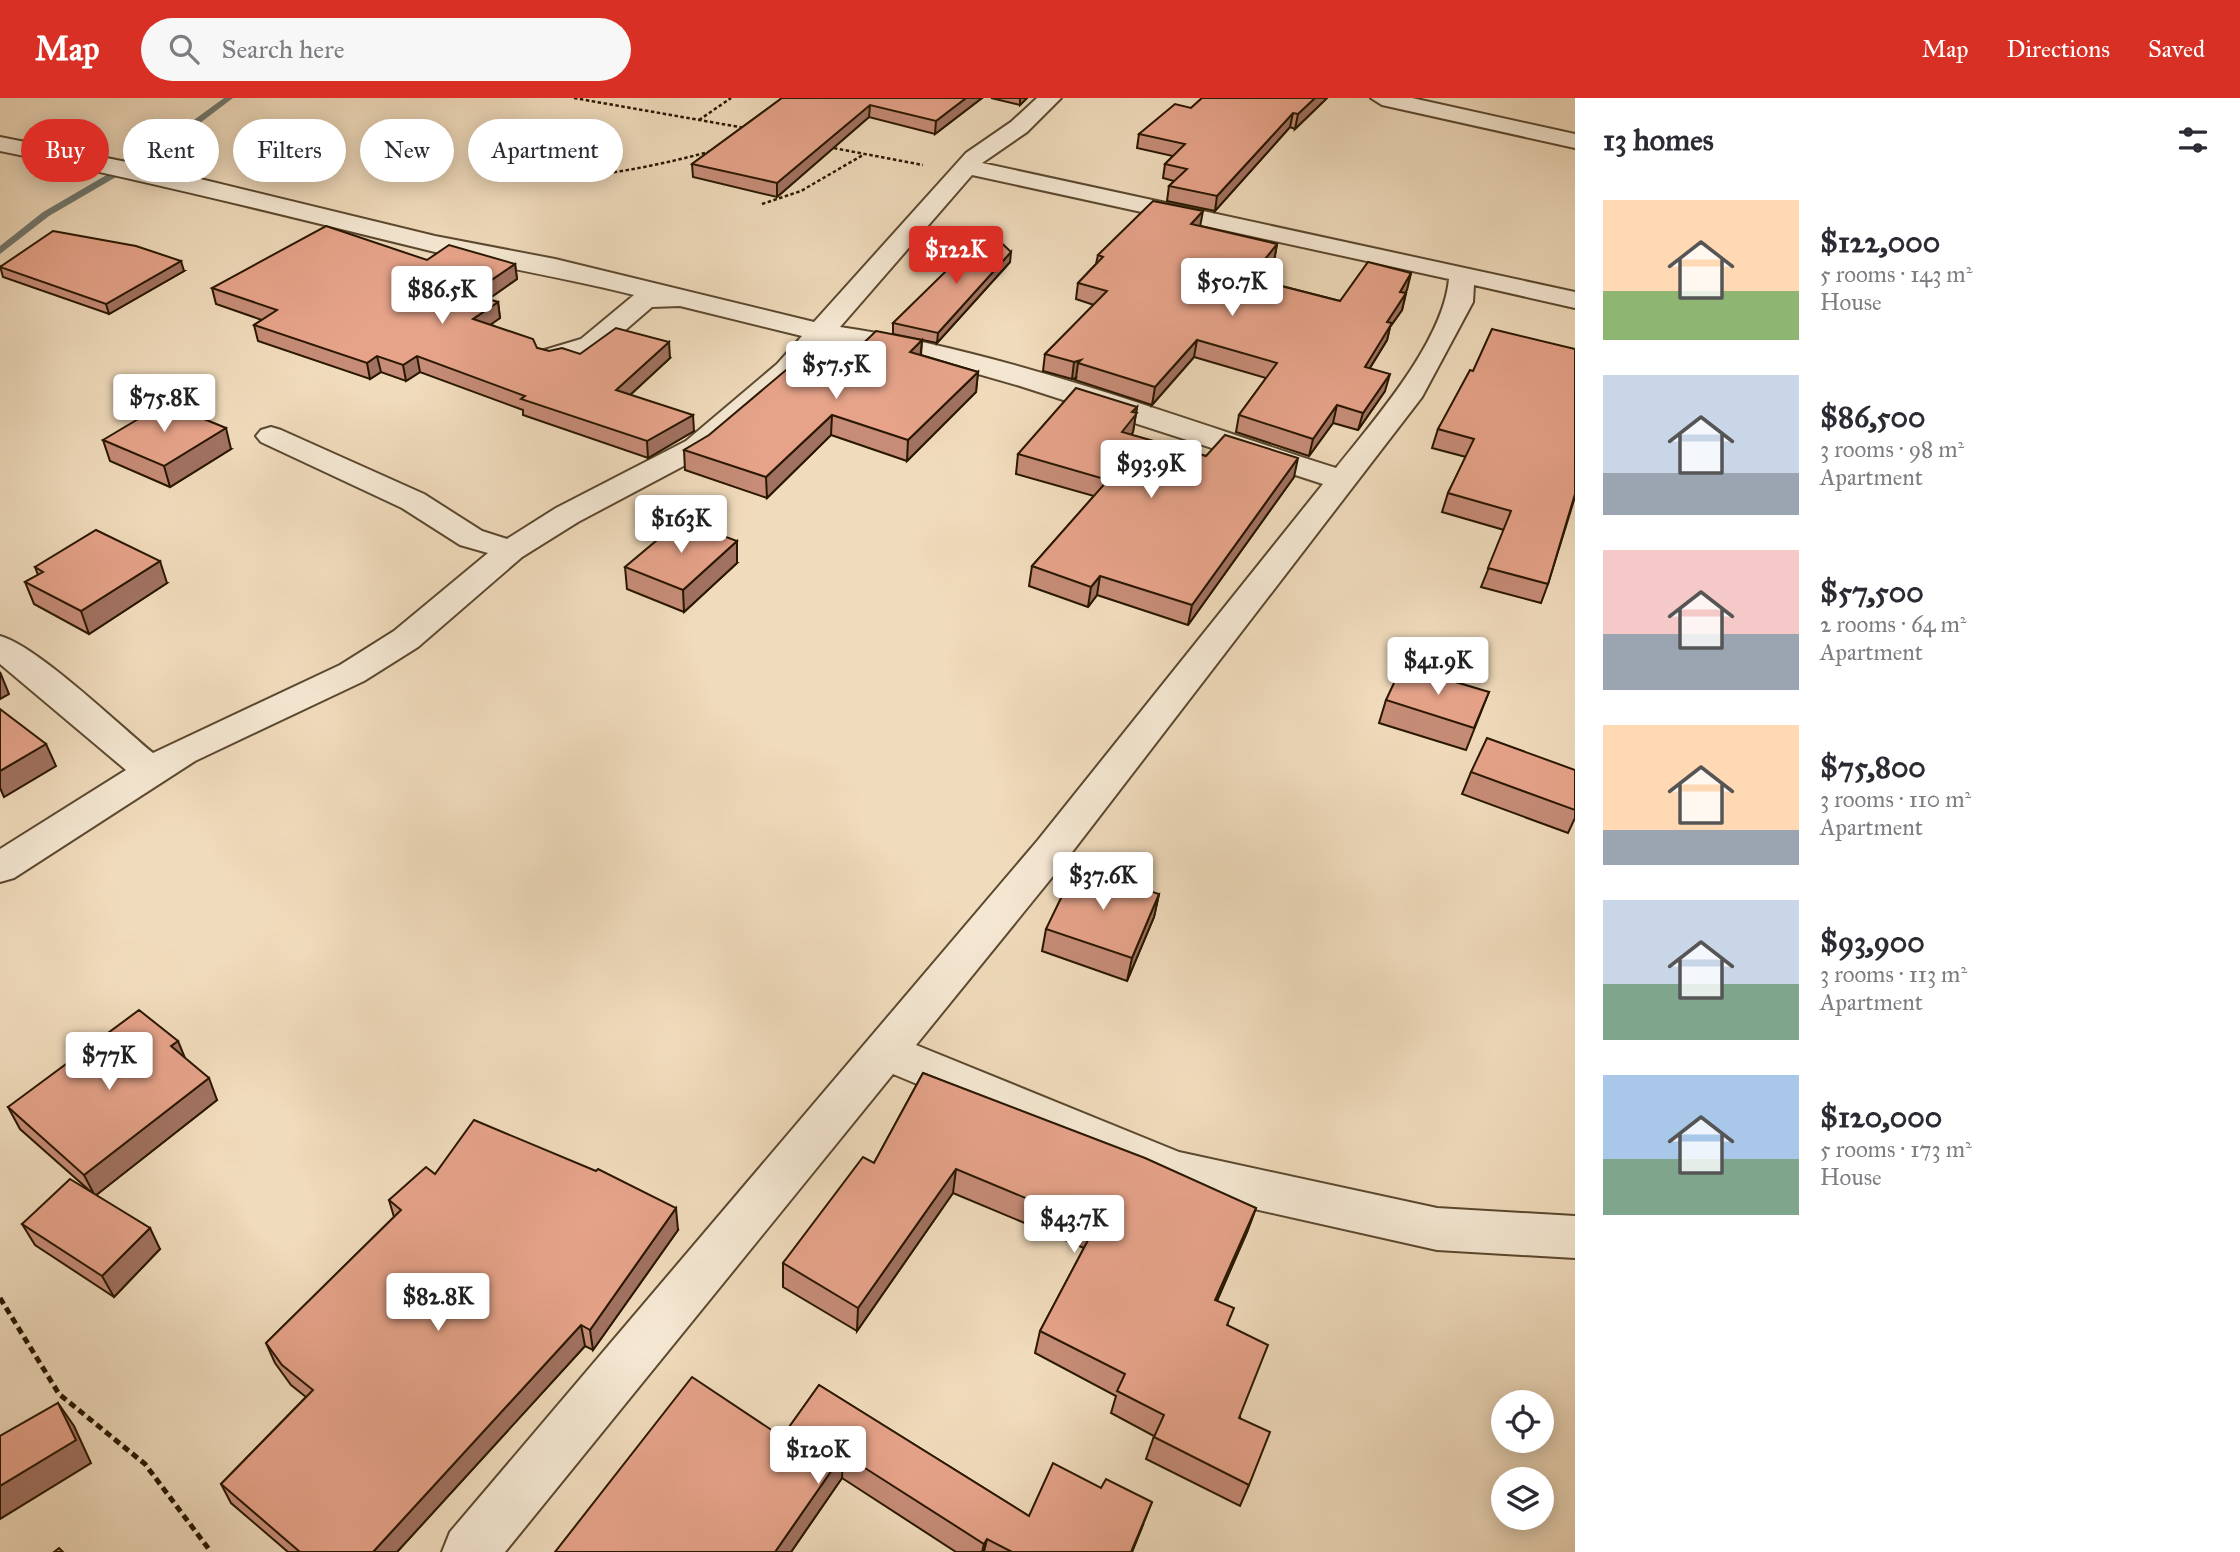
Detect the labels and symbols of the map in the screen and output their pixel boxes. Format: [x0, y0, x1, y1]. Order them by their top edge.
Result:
pin: $122K [907, 226, 1005, 286]
pin: $50.7K [1175, 258, 1289, 318]
pin: $86.5K [385, 266, 499, 326]
pin: $57.5K [779, 342, 893, 401]
pin: $75.8K [107, 374, 221, 434]
pin: $93.9K [1094, 440, 1208, 500]
pin: $163K [632, 496, 730, 555]
pin: $41.9K [1381, 638, 1495, 697]
pin: $37.6K [1046, 852, 1160, 912]
pin: $77K [68, 1032, 150, 1092]
pin: $43.7K [1017, 1196, 1131, 1255]
pin: $82.8K [381, 1274, 495, 1333]
pin: $120K [769, 1426, 867, 1486]

